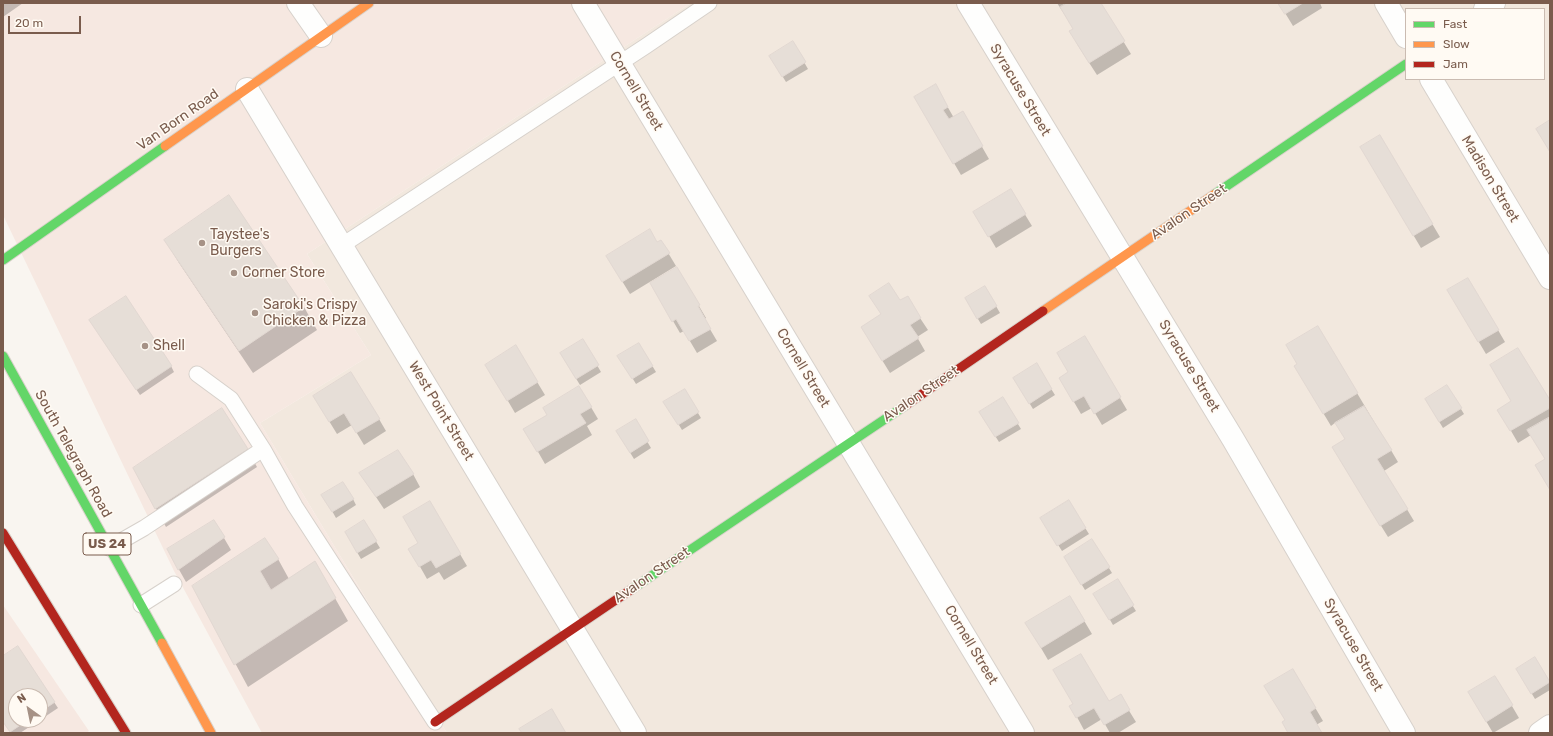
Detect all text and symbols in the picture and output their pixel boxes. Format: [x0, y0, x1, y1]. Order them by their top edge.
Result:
scale bar [10, 8, 83, 34]
legend [1405, 8, 1545, 80]
text: 20 m [15, 16, 43, 30]
text: Fast [1443, 17, 1467, 31]
text: Slow [1443, 37, 1470, 51]
street label: Syracuse Street [986, 41, 1054, 139]
street label: Cornell Street [606, 48, 666, 134]
text: Jam [1443, 57, 1468, 71]
street label: Van Born Road [134, 86, 222, 154]
street label: Madison Street [1458, 133, 1522, 225]
street label: Avalon Street [1148, 180, 1230, 244]
place label: Taystee's Burgers [210, 227, 270, 260]
marker: Taystee's Burgers [197, 238, 207, 248]
place label: Corner Store [242, 265, 325, 281]
marker: Corner Store [229, 268, 239, 278]
place label: Saroki's Crispy Chicken & Pizza [263, 297, 366, 330]
marker: Saroki's Crispy Chicken & Pizza [250, 308, 260, 318]
street label: Syracuse Street [1155, 317, 1223, 415]
street label: Cornell Street [773, 325, 833, 411]
place label: Shell [153, 338, 185, 354]
marker: Shell [140, 341, 150, 351]
street label: West Point Street [405, 358, 477, 464]
street label: Avalon Street [880, 362, 962, 426]
street label: South Telegraph Road [31, 387, 115, 521]
road number: US 24 [83, 533, 131, 555]
street label: Avalon Street [611, 543, 693, 607]
street label: Syracuse Street [1320, 596, 1386, 694]
street label: Cornell Street [941, 602, 1001, 688]
north arrow [8, 688, 48, 728]
text: N [15, 691, 29, 706]

